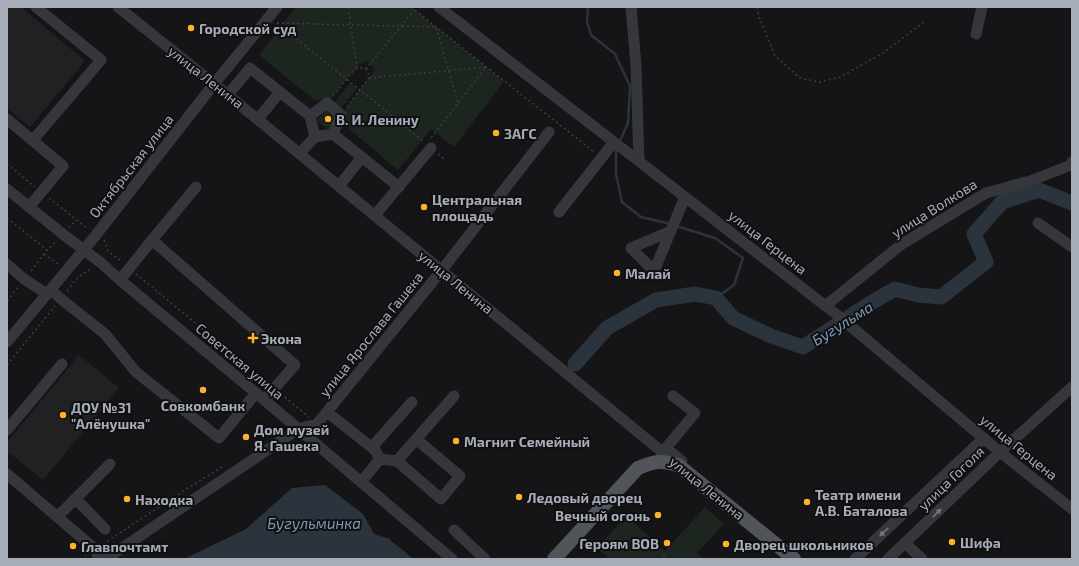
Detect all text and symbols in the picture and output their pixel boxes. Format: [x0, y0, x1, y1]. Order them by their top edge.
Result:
place label: Городской суд [199, 20, 296, 37]
marker: Городской суд [186, 23, 196, 33]
street label: улица Ленина [165, 42, 247, 112]
street label: Октябрьская улица [85, 111, 177, 221]
place label: В. И. Ленину [336, 111, 419, 128]
marker: В. И. Ленину [323, 114, 333, 124]
place label: ЗАГС [504, 125, 537, 142]
marker: ЗАГС [491, 128, 501, 138]
street label: улица Волкова [888, 175, 980, 241]
place label: Центральная площадь [432, 191, 522, 224]
marker: Центральная площадь [419, 202, 429, 212]
street label: улица Герцена [725, 206, 811, 278]
street label: улица Ленина [415, 247, 497, 317]
place label: Малай [625, 265, 671, 282]
street label: улица Ярослава Гашека [315, 268, 427, 400]
marker: Малай [612, 268, 622, 278]
water label: Бугульма [808, 297, 876, 349]
street label: Советская улица [193, 319, 287, 403]
place label: Экона [261, 330, 302, 347]
marker: Экона [248, 333, 258, 343]
marker: Совкомбанк [198, 385, 208, 395]
place label: Совкомбанк [161, 397, 245, 414]
place label: ДОУ №31 "Алёнушка" [71, 399, 150, 432]
marker: ДОУ №31 "Алёнушка" [58, 410, 68, 420]
street label: улица Герцена [977, 411, 1061, 483]
place label: Дом музей Я. Гашека [254, 421, 329, 454]
marker: Дом музей Я. Гашека [241, 432, 251, 442]
place label: Магнит Семейный [464, 433, 590, 450]
marker: Магнит Семейный [451, 436, 461, 446]
street label: улица Гоголя [915, 442, 987, 514]
street label: улица Ленина [666, 453, 748, 523]
place label: Театр имени А.В. Баталова [815, 486, 908, 519]
place label: Ледовый дворец [527, 489, 642, 506]
place label: Находка [135, 491, 193, 508]
marker: Ледовый дворец [514, 492, 524, 502]
marker: Находка [122, 494, 132, 504]
marker: Театр имени А.В. Баталова [802, 497, 812, 507]
place label: Вечный огонь [555, 507, 650, 524]
one-way arrow [932, 508, 942, 518]
marker: Вечный огонь [653, 510, 663, 520]
water label: Бугульминка [267, 514, 361, 532]
one-way arrow [879, 527, 889, 537]
place label: Шифа [960, 534, 1001, 551]
place label: Героям ВОВ [579, 535, 659, 552]
place label: Дворец школьников [734, 536, 874, 553]
marker: Шифа [947, 537, 957, 547]
place label: Главпочтамт [81, 538, 168, 555]
marker: Героям ВОВ [662, 538, 672, 548]
marker: Дворец школьников [721, 539, 731, 549]
marker: Главпочтамт [68, 541, 78, 551]

